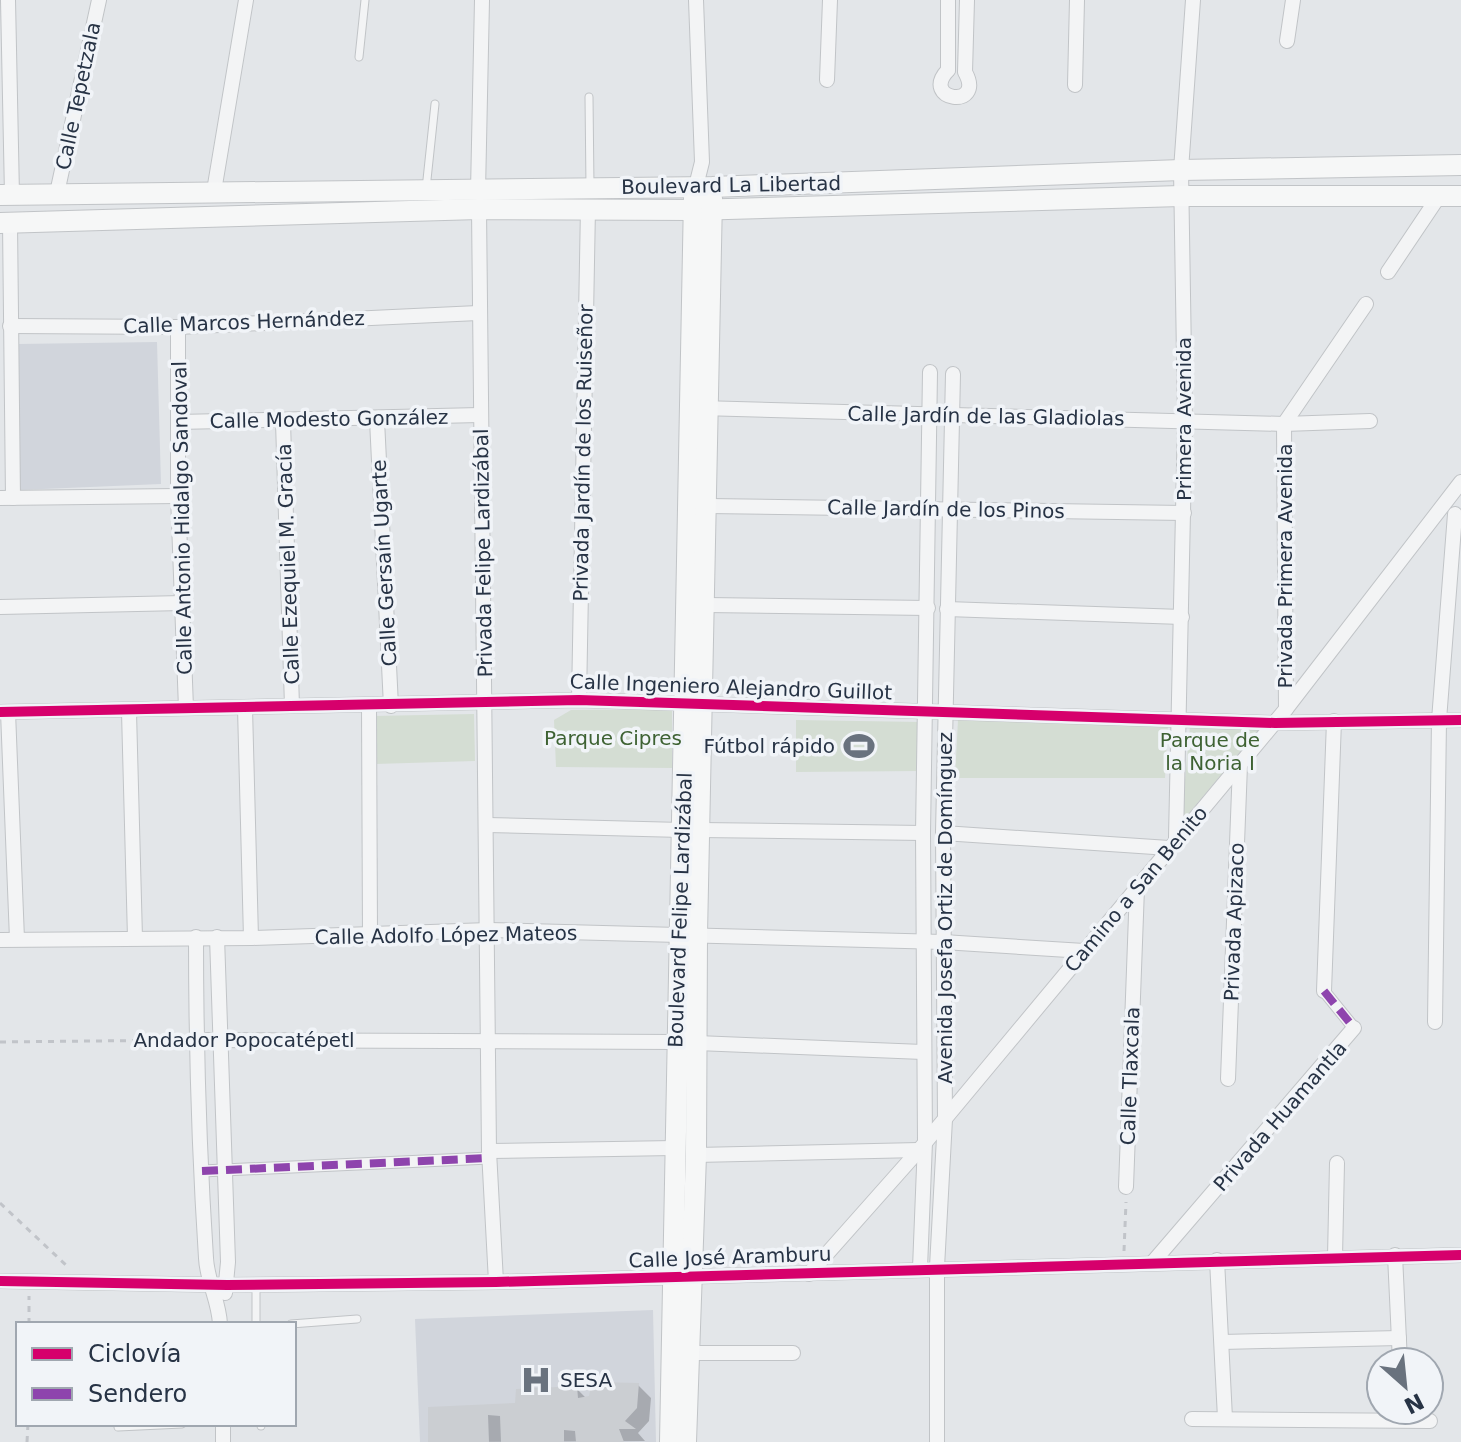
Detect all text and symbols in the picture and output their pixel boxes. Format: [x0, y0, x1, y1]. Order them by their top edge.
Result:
street label: Calle Tepetzala [51, 20, 105, 172]
street label: Boulevard La Libertad [621, 171, 841, 199]
street label: Privada Jardín de los Ruiseñor [568, 303, 598, 602]
street label: Calle Marcos Hernández [123, 306, 365, 338]
street label: Primera Avenida [1172, 337, 1196, 501]
street label: Calle Antonio Hidalgo Sandoval [167, 361, 197, 675]
street label: Calle Jardín de las Gladiolas [847, 402, 1125, 430]
street label: Calle Modesto González [209, 405, 449, 433]
street label: Privada Felipe Lardizábal [469, 428, 497, 678]
street label: Calle Ezequiel M. Gracía [272, 443, 304, 685]
street label: Privada Primera Avenida [1273, 444, 1297, 688]
street label: Calle Gersaín Ugarte [367, 459, 401, 667]
street label: Calle Jardín de los Pinos [827, 495, 1065, 523]
street label: Calle Ingeniero Alejandro Guillot [569, 669, 893, 705]
park label: Parque Cipres [544, 726, 682, 750]
park label: Parque de la Noria I [1160, 728, 1260, 775]
sports icon: Fútbol rápido [842, 729, 876, 763]
street label: Avenida Josefa Ortiz de Domínguez [933, 732, 957, 1084]
place label: Fútbol rápido [704, 734, 835, 758]
street label: Boulevard Felipe Lardizábal [663, 772, 697, 1048]
street label: Camino a San Benito [1059, 801, 1213, 977]
street label: Privada Apizaco [1219, 842, 1249, 1002]
street label: Calle Adolfo López Mateos [314, 921, 578, 949]
street label: Calle Tlaxcala [1116, 1006, 1144, 1146]
street label: Andador Popocatépetl [133, 1028, 355, 1052]
street label: Privada Huamantla [1208, 1036, 1352, 1196]
street label: Calle José Aramburu [628, 1241, 832, 1273]
legend [16, 1322, 296, 1426]
text: Ciclovía [88, 1340, 182, 1368]
north arrow [1365, 1346, 1445, 1426]
hospital icon: SESA [519, 1363, 553, 1397]
place label: SESA [560, 1368, 612, 1392]
text: Sendero [88, 1380, 187, 1408]
text: N [1400, 1388, 1428, 1419]

